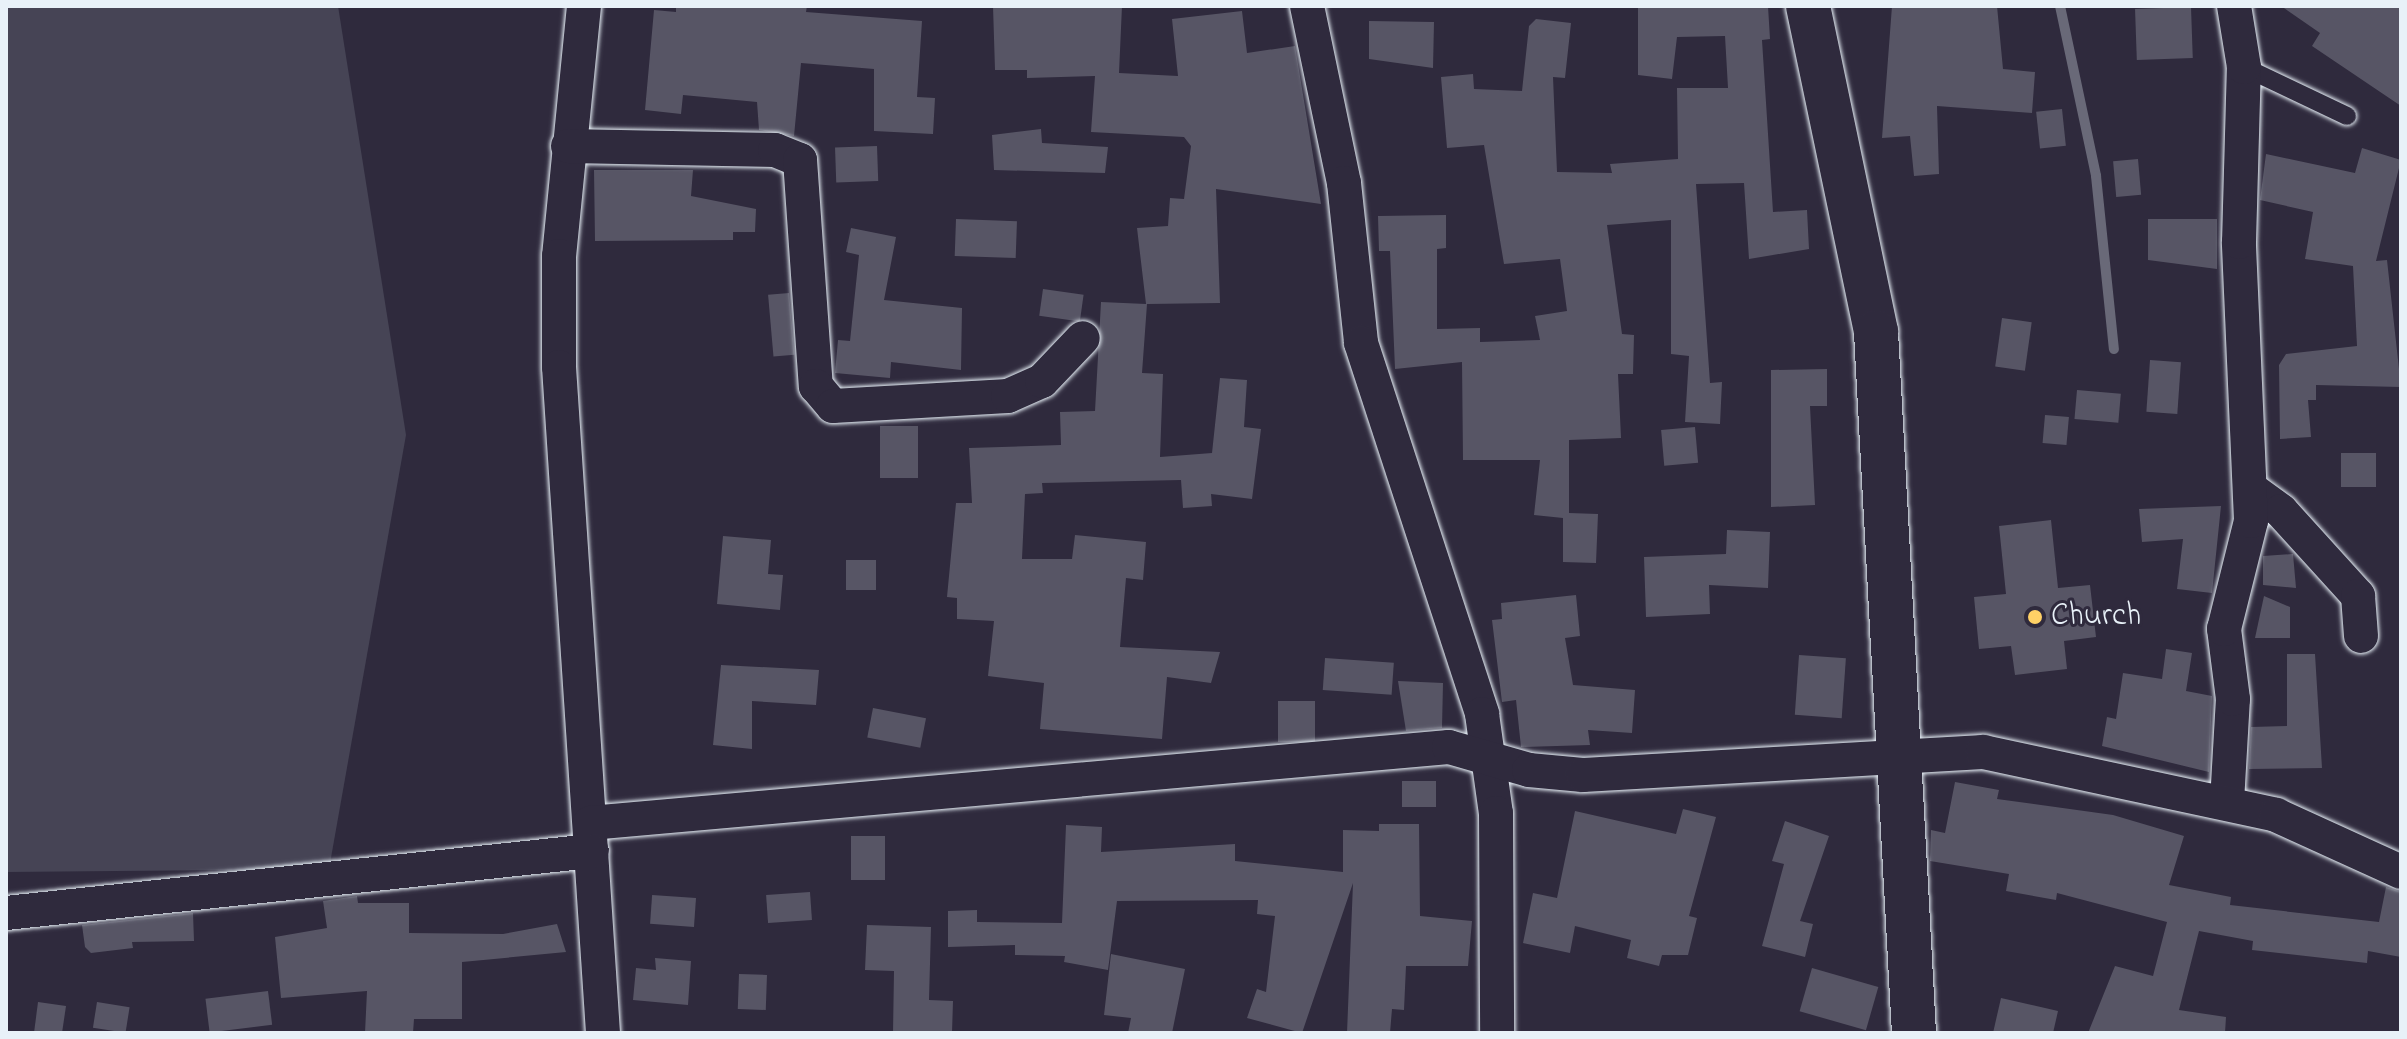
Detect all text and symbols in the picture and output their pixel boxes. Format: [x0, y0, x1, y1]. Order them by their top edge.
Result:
place label: Church [2051, 598, 2141, 636]
marker: Church [2026, 608, 2044, 626]

